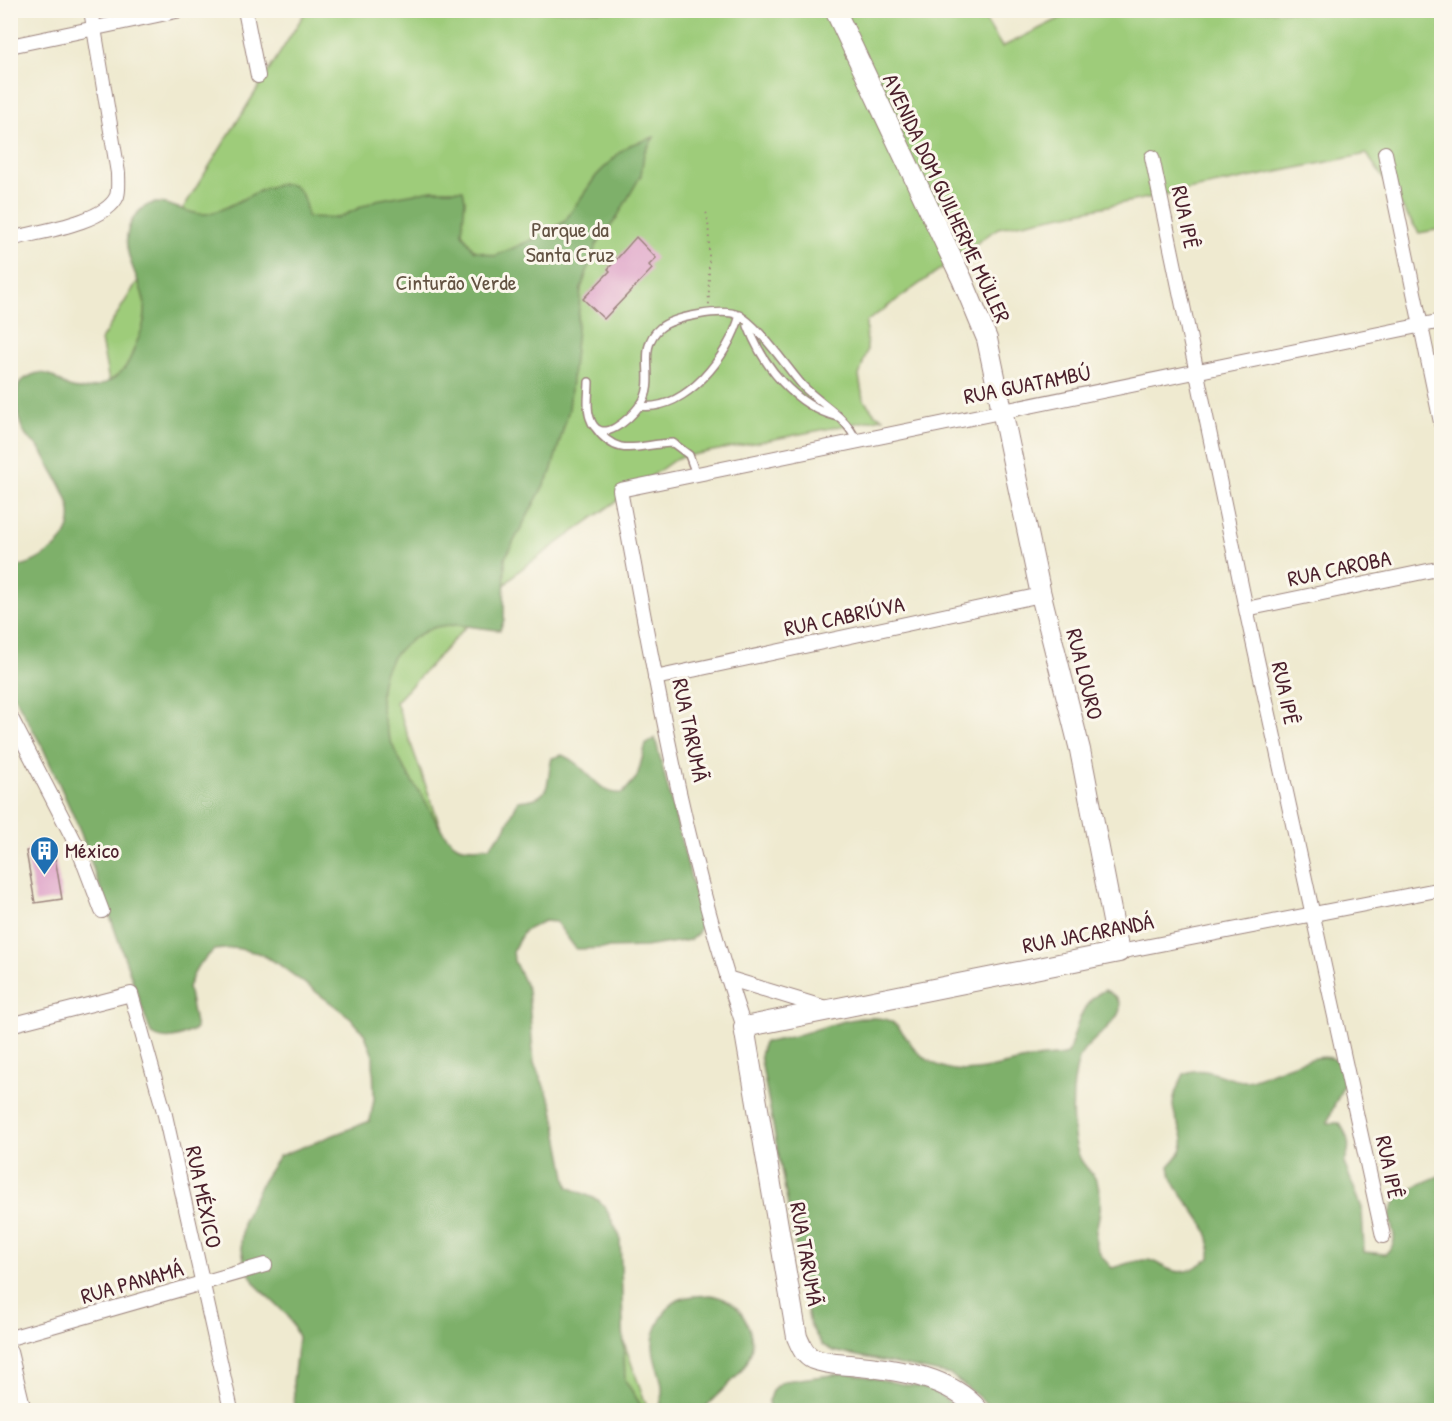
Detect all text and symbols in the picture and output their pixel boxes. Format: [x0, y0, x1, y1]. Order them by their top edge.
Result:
street label: AVENIDA DOM GUILHERME MÜLLER [876, 68, 1018, 328]
street label: RUA IPÊ [1165, 183, 1207, 251]
park label: Parque da Santa Cruz [526, 214, 614, 269]
park label: Cinturão Verde [395, 267, 517, 297]
street label: RUA GUATAMBÚ [961, 357, 1093, 411]
street label: RUA CAROBA [1285, 542, 1394, 594]
street label: RUA CABRIÚVA [781, 589, 907, 643]
street label: RUA LOURO [1059, 625, 1111, 723]
street label: RUA IPÊ [1265, 659, 1307, 727]
street label: RUA TARUMÃ [665, 676, 717, 785]
building icon: México [28, 834, 60, 876]
place label: México [65, 835, 119, 865]
street label: RUA JACARANDÁ [1020, 906, 1156, 960]
street label: RUA IPÊ [1369, 1133, 1411, 1201]
street label: RUA MÉXICO [179, 1143, 229, 1251]
street label: RUA TARUMÃ [783, 1200, 831, 1308]
street label: RUA PANAMÁ [77, 1253, 187, 1311]

